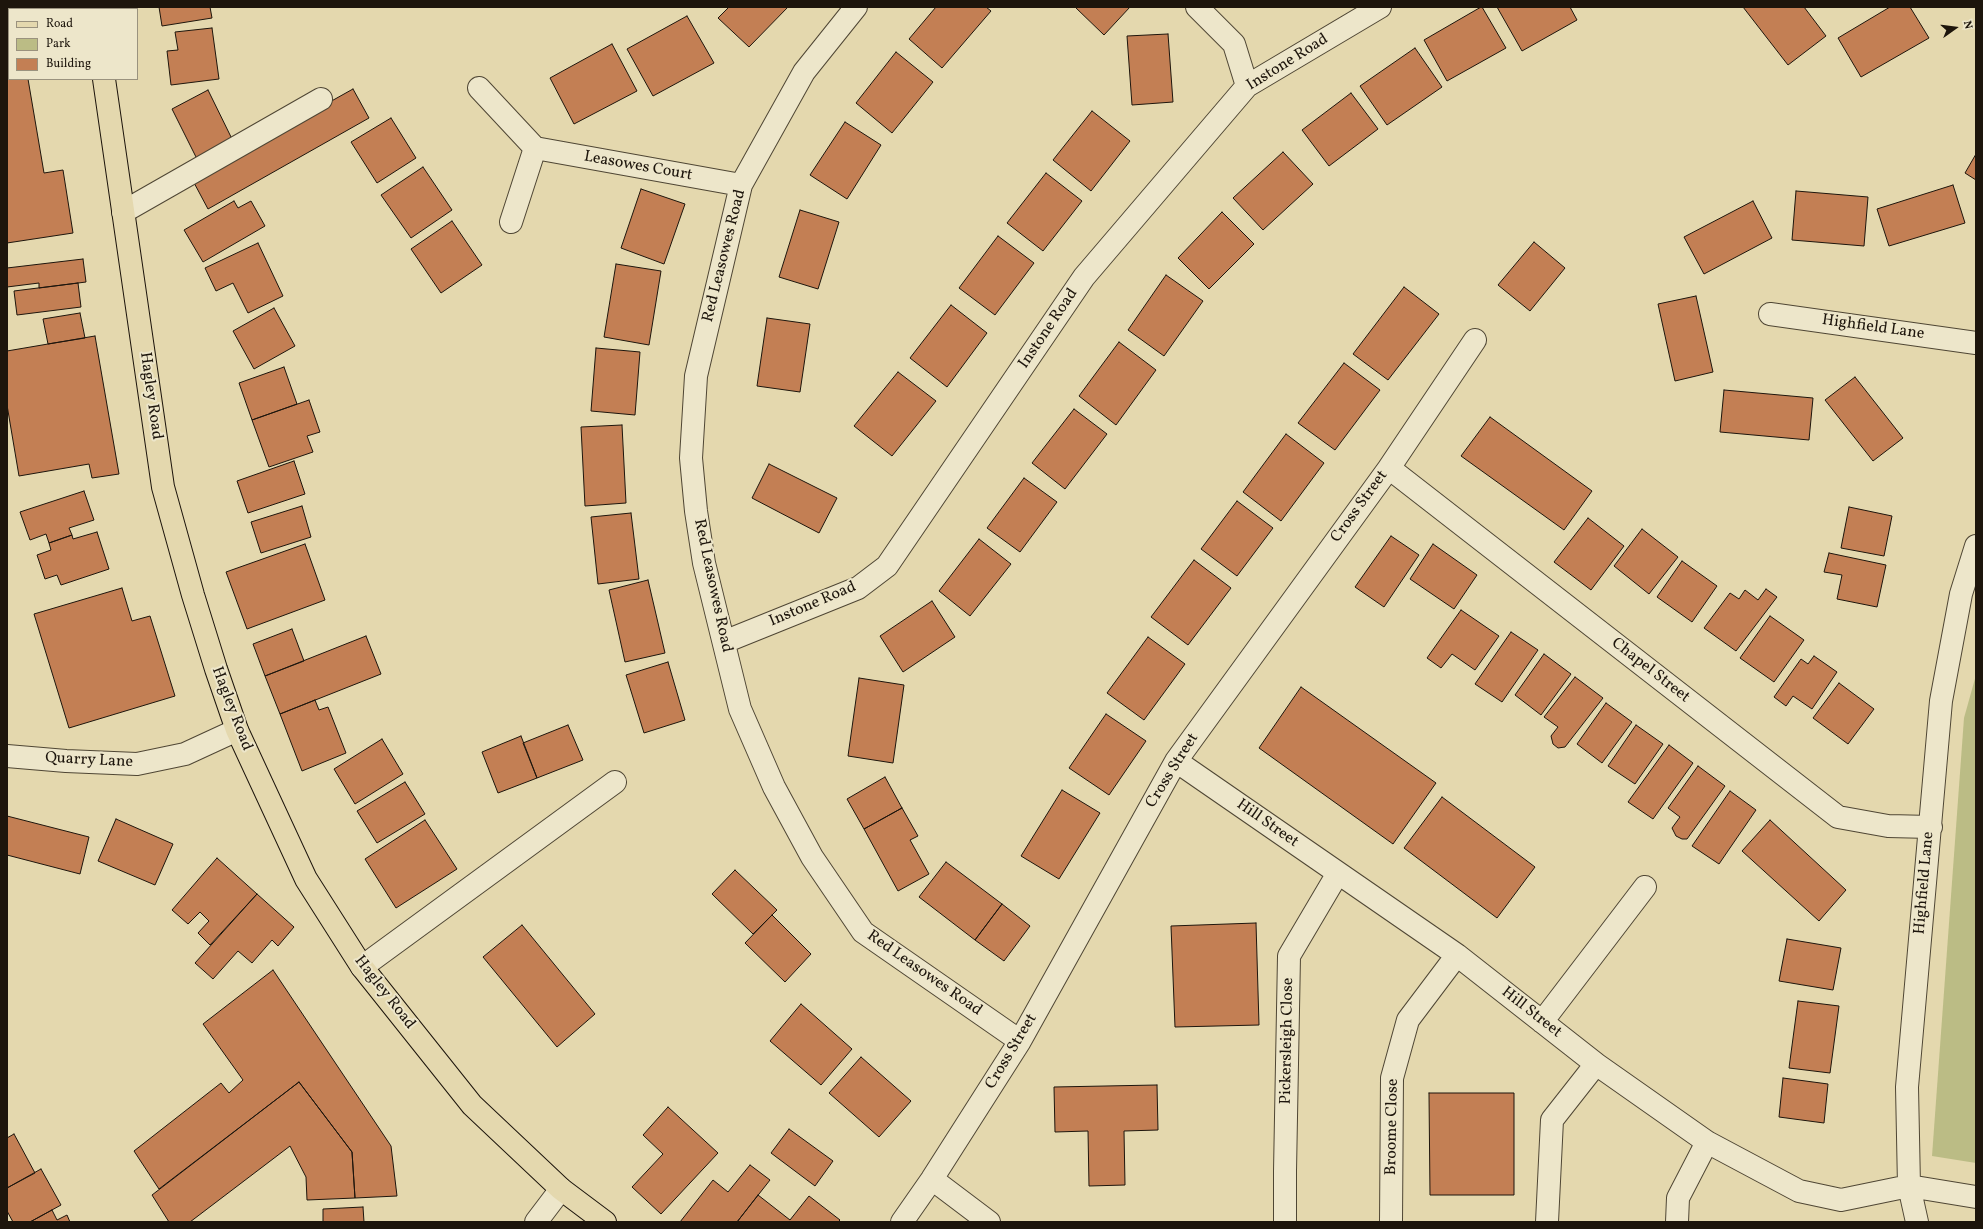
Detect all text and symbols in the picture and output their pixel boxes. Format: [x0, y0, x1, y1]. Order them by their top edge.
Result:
legend [8, 8, 138, 80]
north arrow [1935, 8, 1975, 48]
text: Road [46, 16, 73, 32]
text: N [1959, 19, 1975, 31]
street label: Instone Road [1244, 30, 1332, 96]
text: Park [46, 36, 71, 52]
text: Building [46, 56, 91, 72]
street label: Leasowes Court [582, 148, 694, 186]
street label: Red Leasowes Road [699, 188, 751, 324]
street label: Instone Road [1015, 285, 1083, 373]
street label: Highfield Lane [1821, 311, 1925, 345]
street label: Hagley Road [134, 351, 166, 441]
street label: Cross Street [1327, 467, 1393, 547]
street label: Red Leasowes Road [688, 517, 736, 655]
street label: Instone Road [767, 578, 859, 632]
street label: Chapel Street [1607, 634, 1693, 708]
street label: Hagley Road [206, 664, 256, 754]
street label: Cross Street [1142, 730, 1204, 812]
street label: Quarry Lane [45, 749, 133, 773]
street label: Hill Street [1232, 796, 1302, 852]
street label: Highfield Lane [1911, 831, 1939, 935]
street label: Red Leasowes Road [863, 927, 985, 1021]
street label: Hagley Road [349, 952, 419, 1034]
street label: Pickersleigh Close [1277, 977, 1299, 1105]
street label: Hill Street [1497, 983, 1565, 1043]
street label: Cross Street [982, 1011, 1042, 1093]
street label: Broome Close [1383, 1078, 1403, 1176]

